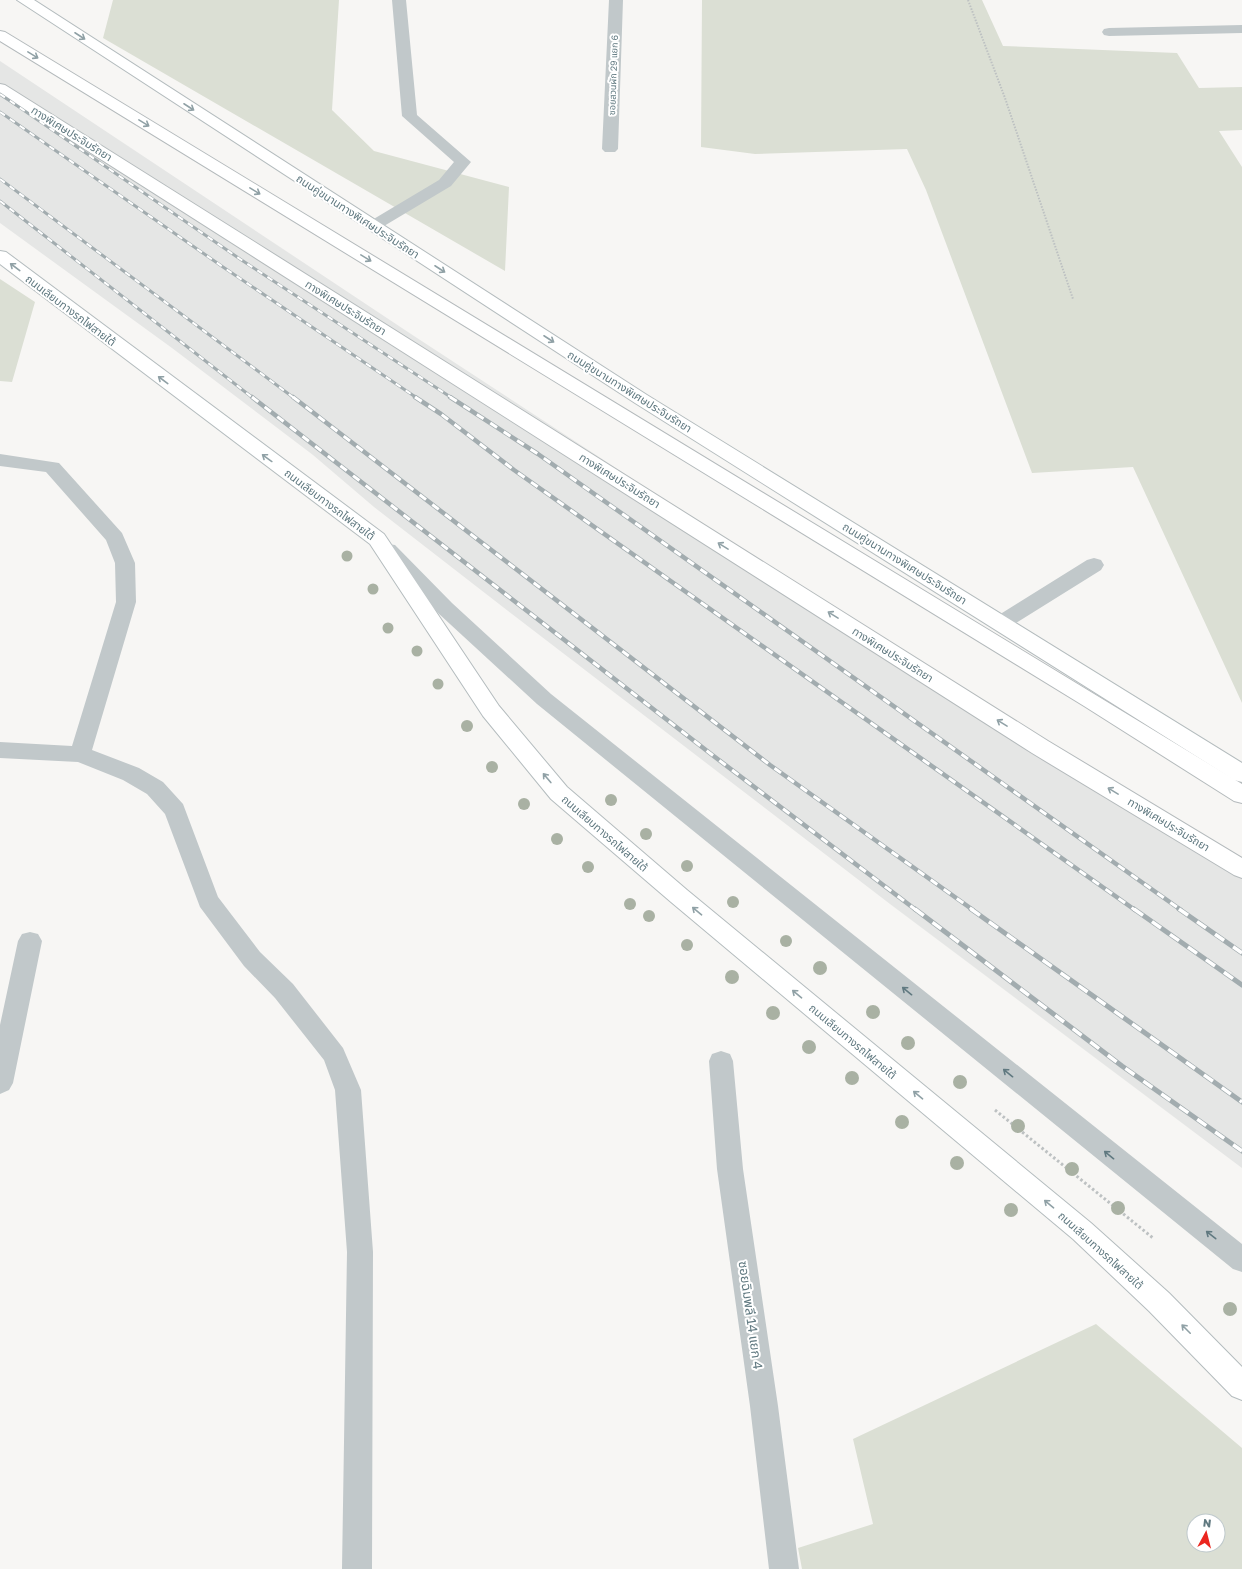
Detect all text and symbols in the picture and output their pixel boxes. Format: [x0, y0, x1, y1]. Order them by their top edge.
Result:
one-way arrow [74, 33, 86, 41]
street label: ซอยสวนผัก 29 แยก 6 [606, 35, 620, 115]
one-way arrow [27, 51, 38, 59]
street label: ทางพิเศษประจิมรัถยา [29, 103, 115, 163]
one-way arrow [183, 103, 194, 111]
one-way arrow [138, 119, 149, 127]
street label: ถนนคู่ขนานทางพิเศษประจิมรัถยา [294, 171, 422, 261]
one-way arrow [249, 187, 261, 195]
one-way arrow [360, 255, 372, 263]
one-way arrow [10, 263, 21, 271]
one-way arrow [434, 264, 445, 273]
street label: ถนนเลียบทางรถไฟสายใต้ [23, 272, 119, 348]
street label: ทางพิเศษประจิมรัถยา [303, 277, 389, 337]
one-way arrow [543, 335, 554, 343]
street label: ถนนคู่ขนานทางพิเศษประจิมรัถยา [565, 347, 694, 436]
one-way arrow [158, 375, 169, 384]
street label: ทางพิเศษประจิมรัถยา [577, 450, 663, 510]
one-way arrow [262, 454, 273, 462]
street label: ถนนเลียบทางรถไฟสายใต้ [282, 466, 378, 542]
street label: ถนนคู่ขนานทางพิเศษประจิมรัถยา [840, 519, 969, 608]
one-way arrow [718, 542, 729, 550]
one-way arrow [827, 611, 839, 619]
street label: ทางพิเศษประจิมรัถยา [850, 624, 936, 684]
one-way arrow [996, 718, 1008, 726]
one-way arrow [542, 773, 551, 784]
one-way arrow [1107, 786, 1119, 794]
street label: ถนนเลียบทางรถไฟสายใต้ [559, 792, 651, 874]
street label: ทางพิเศษประจิมรัถยา [1126, 794, 1212, 854]
one-way arrow [691, 906, 702, 915]
one-way arrow [902, 987, 913, 996]
one-way arrow [791, 989, 802, 998]
street label: ถนนเลียบทางรถไฟสายใต้ [807, 1001, 899, 1081]
one-way arrow [1003, 1069, 1014, 1077]
one-way arrow [913, 1091, 923, 1100]
one-way arrow [1104, 1150, 1115, 1159]
one-way arrow [1044, 1199, 1054, 1208]
street label: ถนนเลียบทางรถไฟสายใต้ [1056, 1208, 1146, 1292]
one-way arrow [1206, 1231, 1217, 1240]
street label: ซอยฉิมพลี 14 แยก 4 [735, 1260, 767, 1370]
one-way arrow [1181, 1324, 1191, 1334]
north arrow [1186, 1513, 1226, 1553]
text: N [1202, 1516, 1212, 1530]

